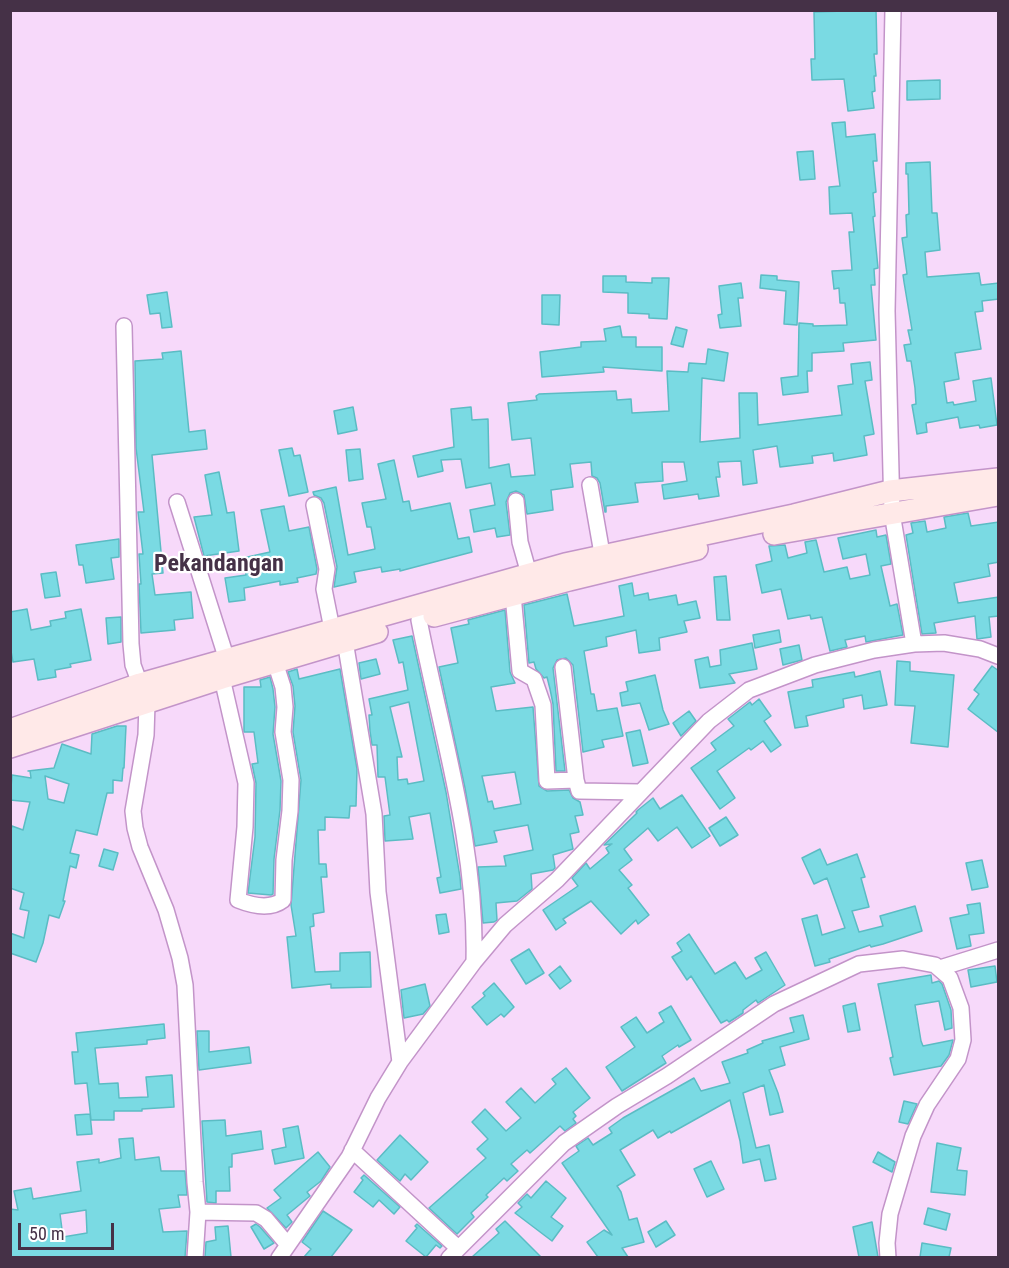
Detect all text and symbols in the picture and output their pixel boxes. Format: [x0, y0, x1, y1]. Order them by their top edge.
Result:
district label: Pekandangan [154, 551, 284, 579]
scale bar [21, 1211, 117, 1249]
text: 50 m [29, 1223, 64, 1244]

